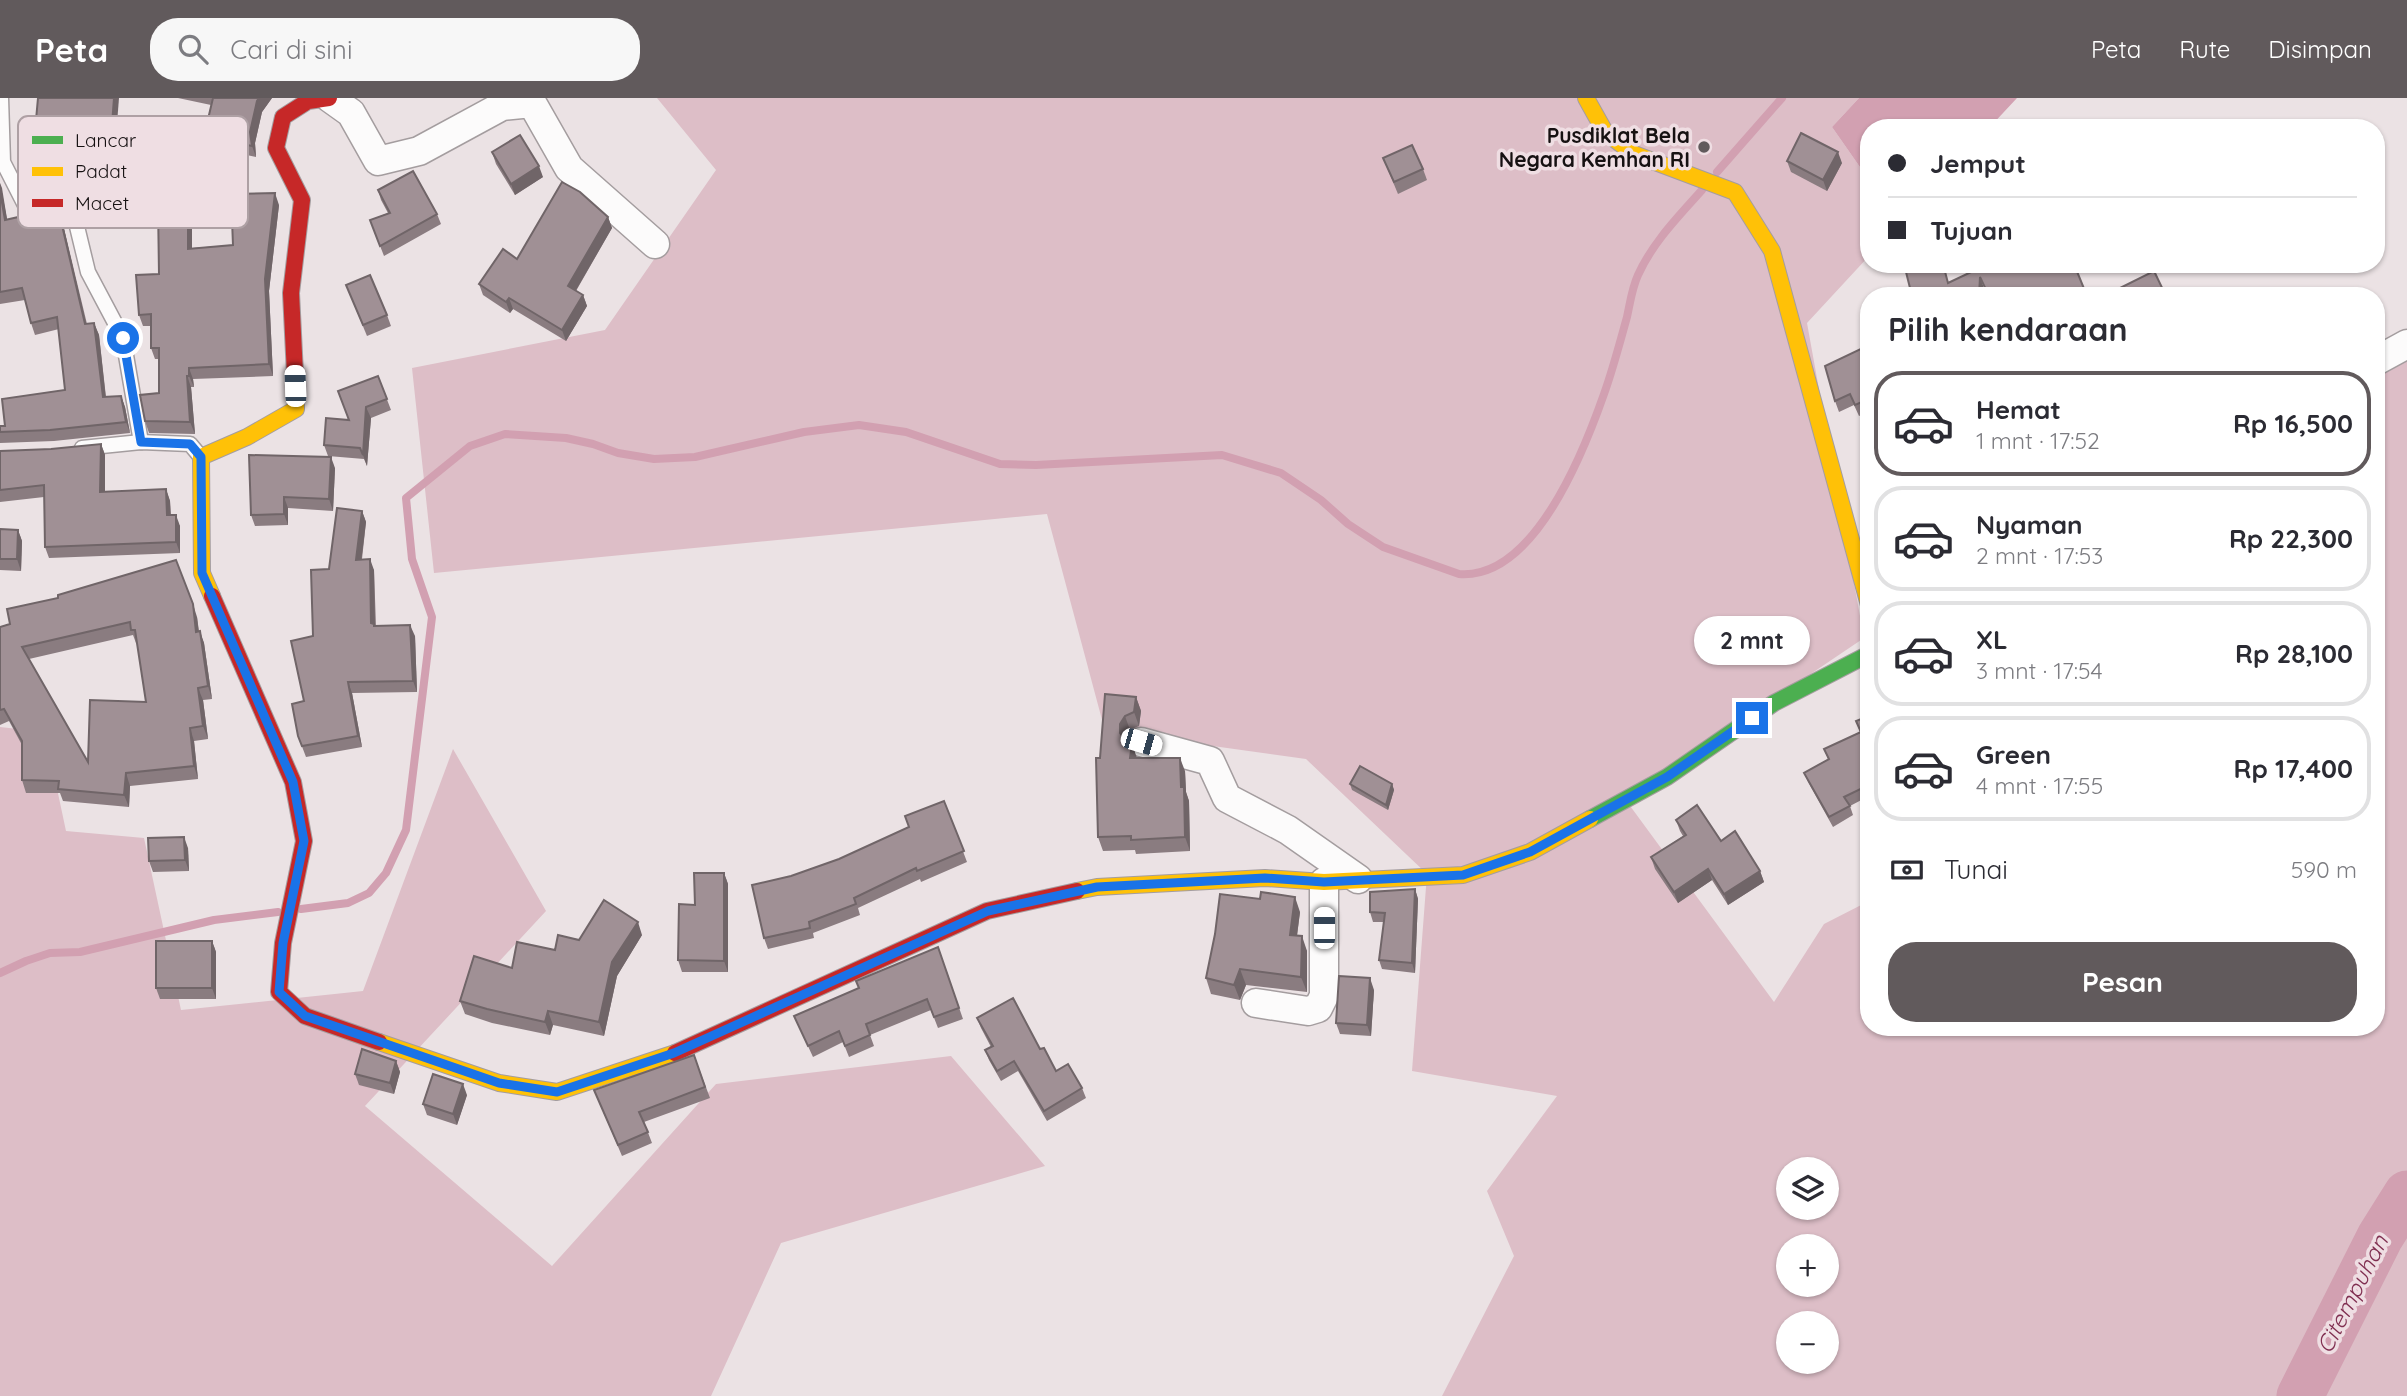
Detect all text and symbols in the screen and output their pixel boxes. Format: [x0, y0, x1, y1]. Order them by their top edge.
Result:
search box [150, 18, 640, 81]
text: Peta [35, 29, 108, 70]
icon: search [174, 30, 212, 68]
text: Cari di sini [230, 33, 352, 66]
text: Peta [2091, 34, 2141, 64]
text: Rute [2179, 34, 2230, 64]
text: Disimpan [2268, 34, 2372, 64]
legend [18, 116, 248, 228]
place label: Pusdiklat Bela Negara Kemhan RI [1499, 122, 1690, 172]
text: Lancar [75, 128, 137, 152]
marker: Pusdiklat Bela Negara Kemhan RI [1696, 139, 1712, 155]
text: Jemput [1930, 147, 2026, 180]
text: Padat [75, 159, 127, 183]
text: Macet [75, 191, 129, 215]
text: Tujuan [1930, 214, 2013, 247]
text: Pilih kendaraan [1888, 309, 2128, 349]
route start [107, 322, 139, 354]
car [284, 365, 307, 407]
icon: car [1892, 392, 1955, 455]
text: Hemat [1976, 393, 2061, 426]
text: Rp 16,500 [2233, 407, 2353, 440]
text: 1 mnt · 17:52 [1976, 426, 2100, 455]
icon: car [1892, 507, 1955, 570]
text: Nyaman [1976, 508, 2083, 541]
text: Rp 22,300 [2229, 522, 2353, 555]
text: 2 mnt · 17:53 [1976, 541, 2103, 570]
callout: 2 mnt [1694, 616, 1810, 666]
icon: car [1892, 622, 1955, 685]
text: XL [1976, 623, 2008, 656]
text: 2 mnt [1720, 626, 1784, 655]
text: Rp 28,100 [2235, 637, 2353, 670]
text: 3 mnt · 17:54 [1976, 656, 2103, 685]
route end [1736, 702, 1768, 734]
car [1118, 726, 1165, 758]
icon: car [1892, 737, 1955, 800]
text: Green [1976, 738, 2051, 771]
text: Rp 17,400 [2234, 752, 2353, 785]
text: 4 mnt · 17:55 [1976, 771, 2103, 800]
icon: cash [1888, 851, 1926, 889]
text: Tunai [1944, 853, 2008, 886]
text: 590 m [2291, 855, 2357, 884]
car [1314, 907, 1335, 949]
button: Pesan [1888, 942, 2357, 1022]
map controls [1776, 1157, 1839, 1374]
button: layers [1776, 1157, 1839, 1220]
water label: Citempuhan [2310, 1229, 2395, 1358]
button: + [1776, 1234, 1839, 1297]
button: − [1776, 1311, 1839, 1374]

